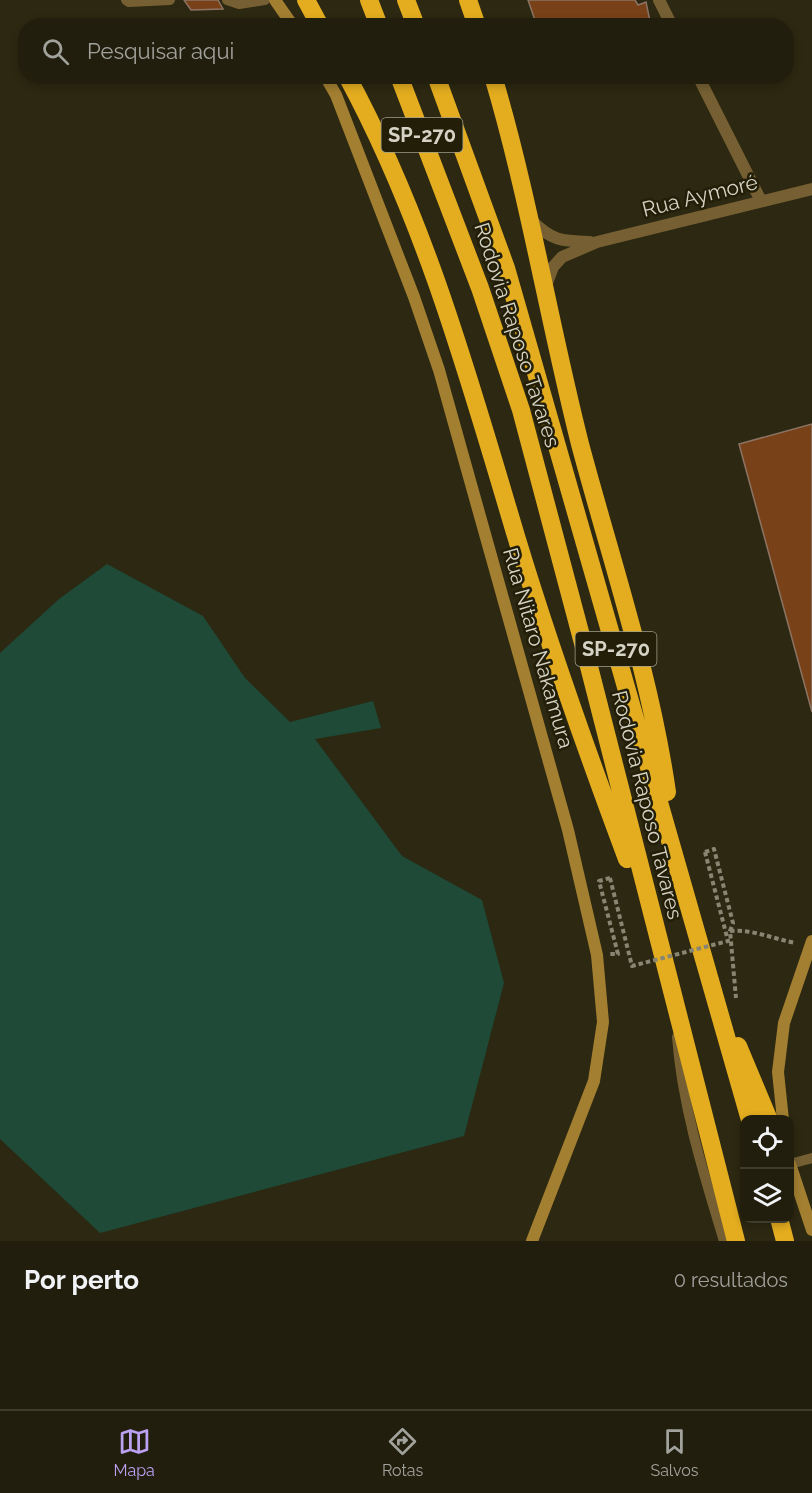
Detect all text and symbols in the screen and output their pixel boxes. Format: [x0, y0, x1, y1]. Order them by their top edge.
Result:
search box [18, 18, 794, 84]
icon: search [39, 35, 72, 68]
text: Pesquisar aqui [87, 38, 234, 64]
road number: SP-270 [382, 118, 462, 152]
street label: Rua Aymoré [640, 169, 760, 222]
street label: Rodovia Raposo Tavares [469, 219, 566, 450]
street label: Rua Nitaro Nakamura [498, 545, 579, 751]
road number: SP-270 [576, 632, 656, 666]
street label: Rodovia Raposo Tavares [607, 688, 688, 922]
map controls [740, 1115, 794, 1223]
button: locate [740, 1115, 794, 1169]
button: layers [740, 1169, 794, 1223]
text: Por perto [24, 1265, 139, 1295]
text: 0 resultados [674, 1268, 788, 1292]
tab: Mapa [114, 1425, 155, 1480]
tab: Rotas [382, 1425, 423, 1480]
tab: Salvos [650, 1425, 698, 1480]

